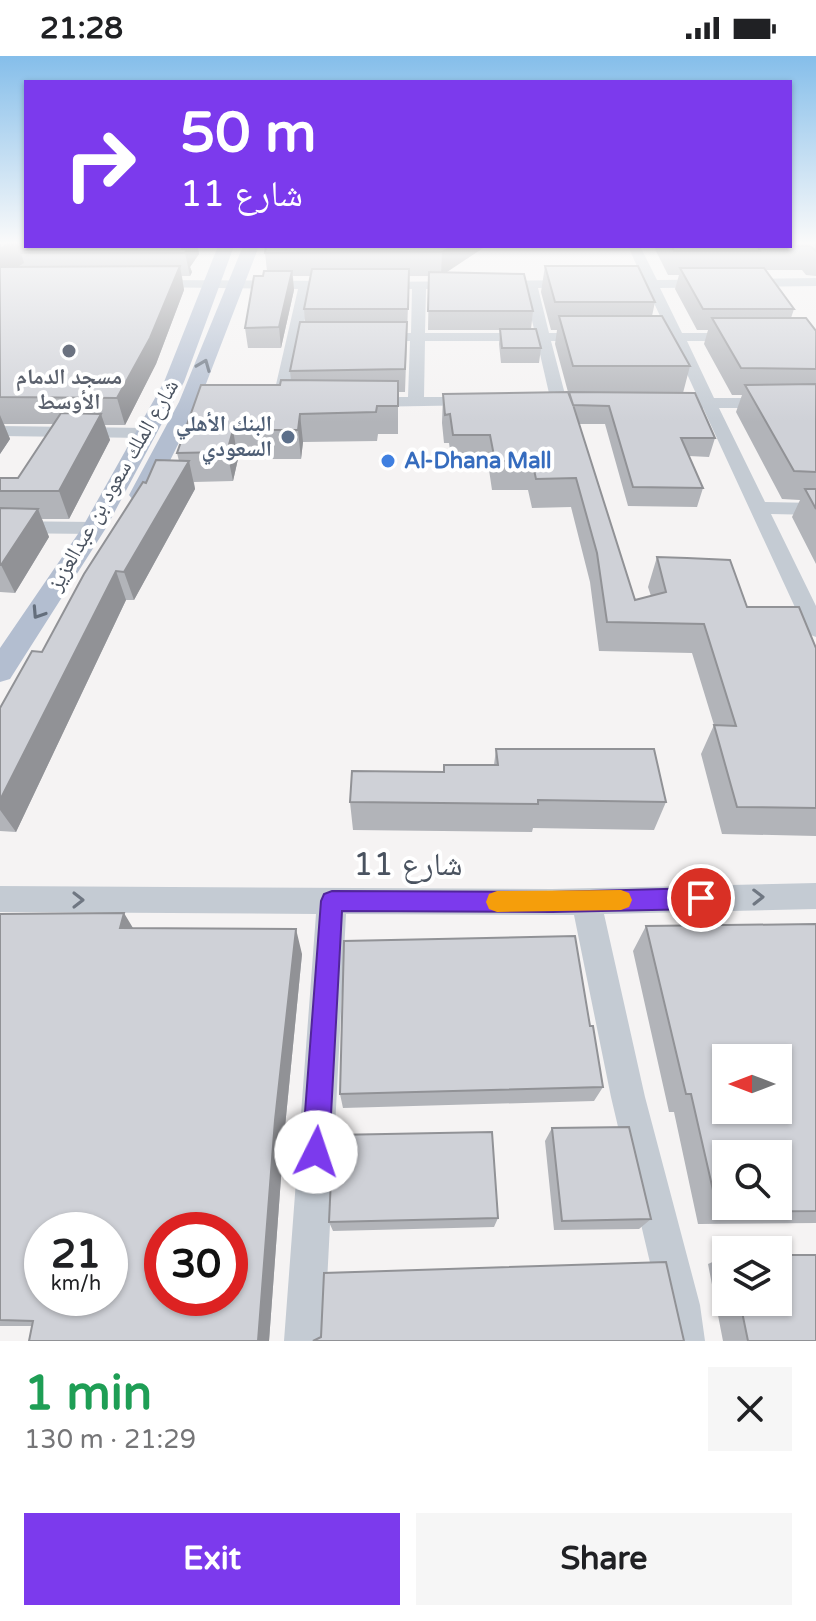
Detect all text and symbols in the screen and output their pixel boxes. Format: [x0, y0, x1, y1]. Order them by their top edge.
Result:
text: 21:28 [40, 10, 123, 47]
text: 50 m [180, 100, 316, 167]
icon: right [48, 112, 152, 216]
text: شارع 11 [180, 173, 303, 216]
marker: مسجد الدمام الأوسط [60, 342, 78, 360]
one-way arrow [194, 359, 211, 373]
place label: مسجد الدمام الأوسط [16, 364, 122, 415]
street label: شارع الملك سعود بن عبدالعزيز [41, 375, 184, 596]
place label: البنك الأهلي السعودي [176, 411, 272, 465]
marker: البنك الأهلي السعودي [279, 428, 297, 446]
place label: Al-Dhana Mall [404, 448, 552, 474]
marker: Al-Dhana Mall [379, 452, 397, 470]
one-way arrow [33, 604, 48, 619]
street label: شارع 11 [353, 846, 463, 884]
pin [667, 864, 735, 932]
icon: arrive [679, 876, 723, 920]
one-way arrow [752, 888, 765, 906]
one-way arrow [72, 891, 85, 909]
north arrow [712, 1044, 792, 1124]
map controls [712, 1044, 792, 1316]
position arrow [274, 1110, 358, 1194]
button: search [712, 1140, 792, 1220]
speed limit sign: 30 [144, 1212, 248, 1316]
text: 21 [51, 1230, 101, 1278]
button: layers [712, 1236, 792, 1316]
text: km/h [51, 1272, 101, 1296]
text: 1 min [24, 1365, 152, 1423]
button: close [708, 1367, 792, 1451]
text: 130 m · 21:29 [24, 1424, 196, 1455]
button: Exit [24, 1513, 400, 1605]
button: Share [416, 1513, 792, 1605]

